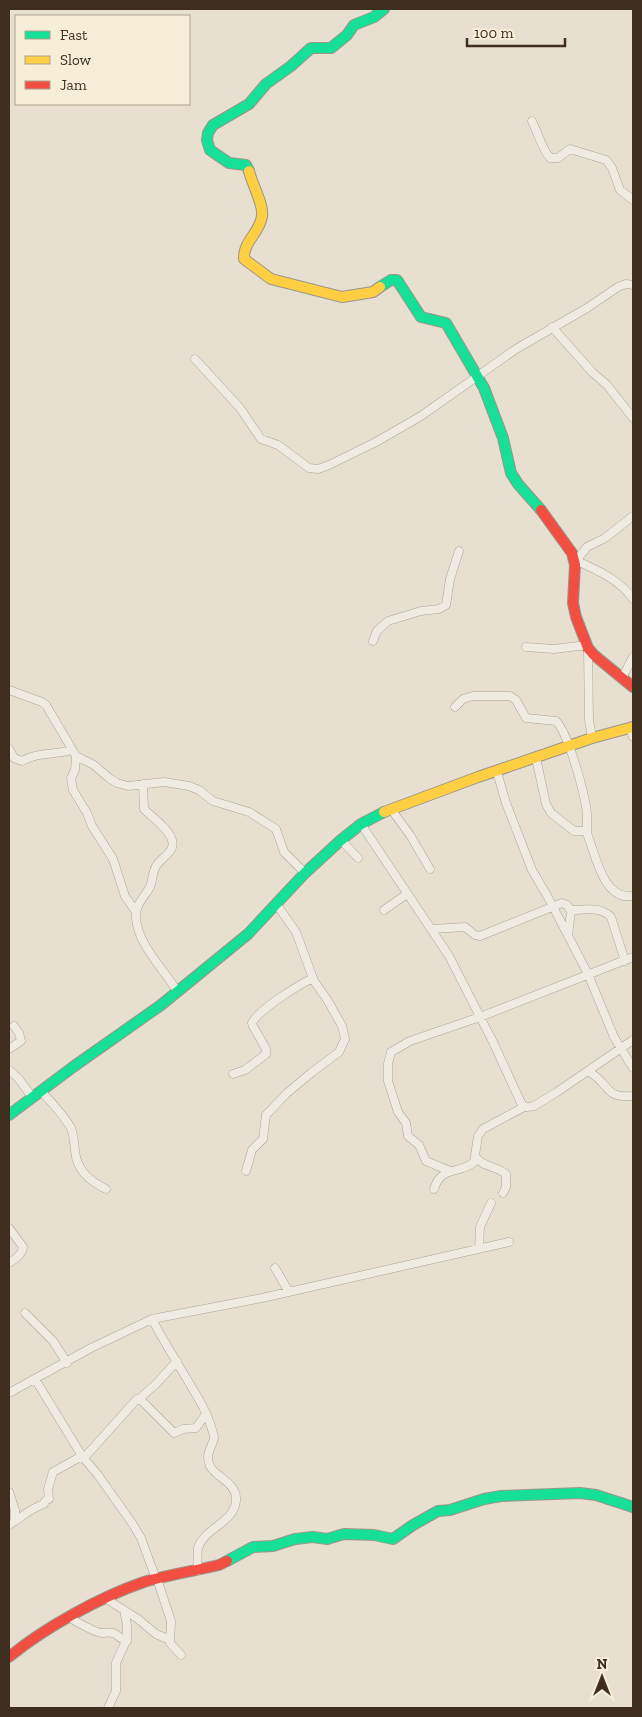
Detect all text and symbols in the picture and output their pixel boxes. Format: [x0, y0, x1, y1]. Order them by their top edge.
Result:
legend [15, 15, 190, 105]
scale bar [467, 15, 564, 47]
text: 100 m [474, 24, 513, 42]
text: Fast [60, 26, 88, 44]
text: Slow [60, 51, 92, 69]
text: Jam [60, 76, 87, 94]
north arrow [577, 1652, 627, 1702]
text: N [597, 1656, 608, 1673]

